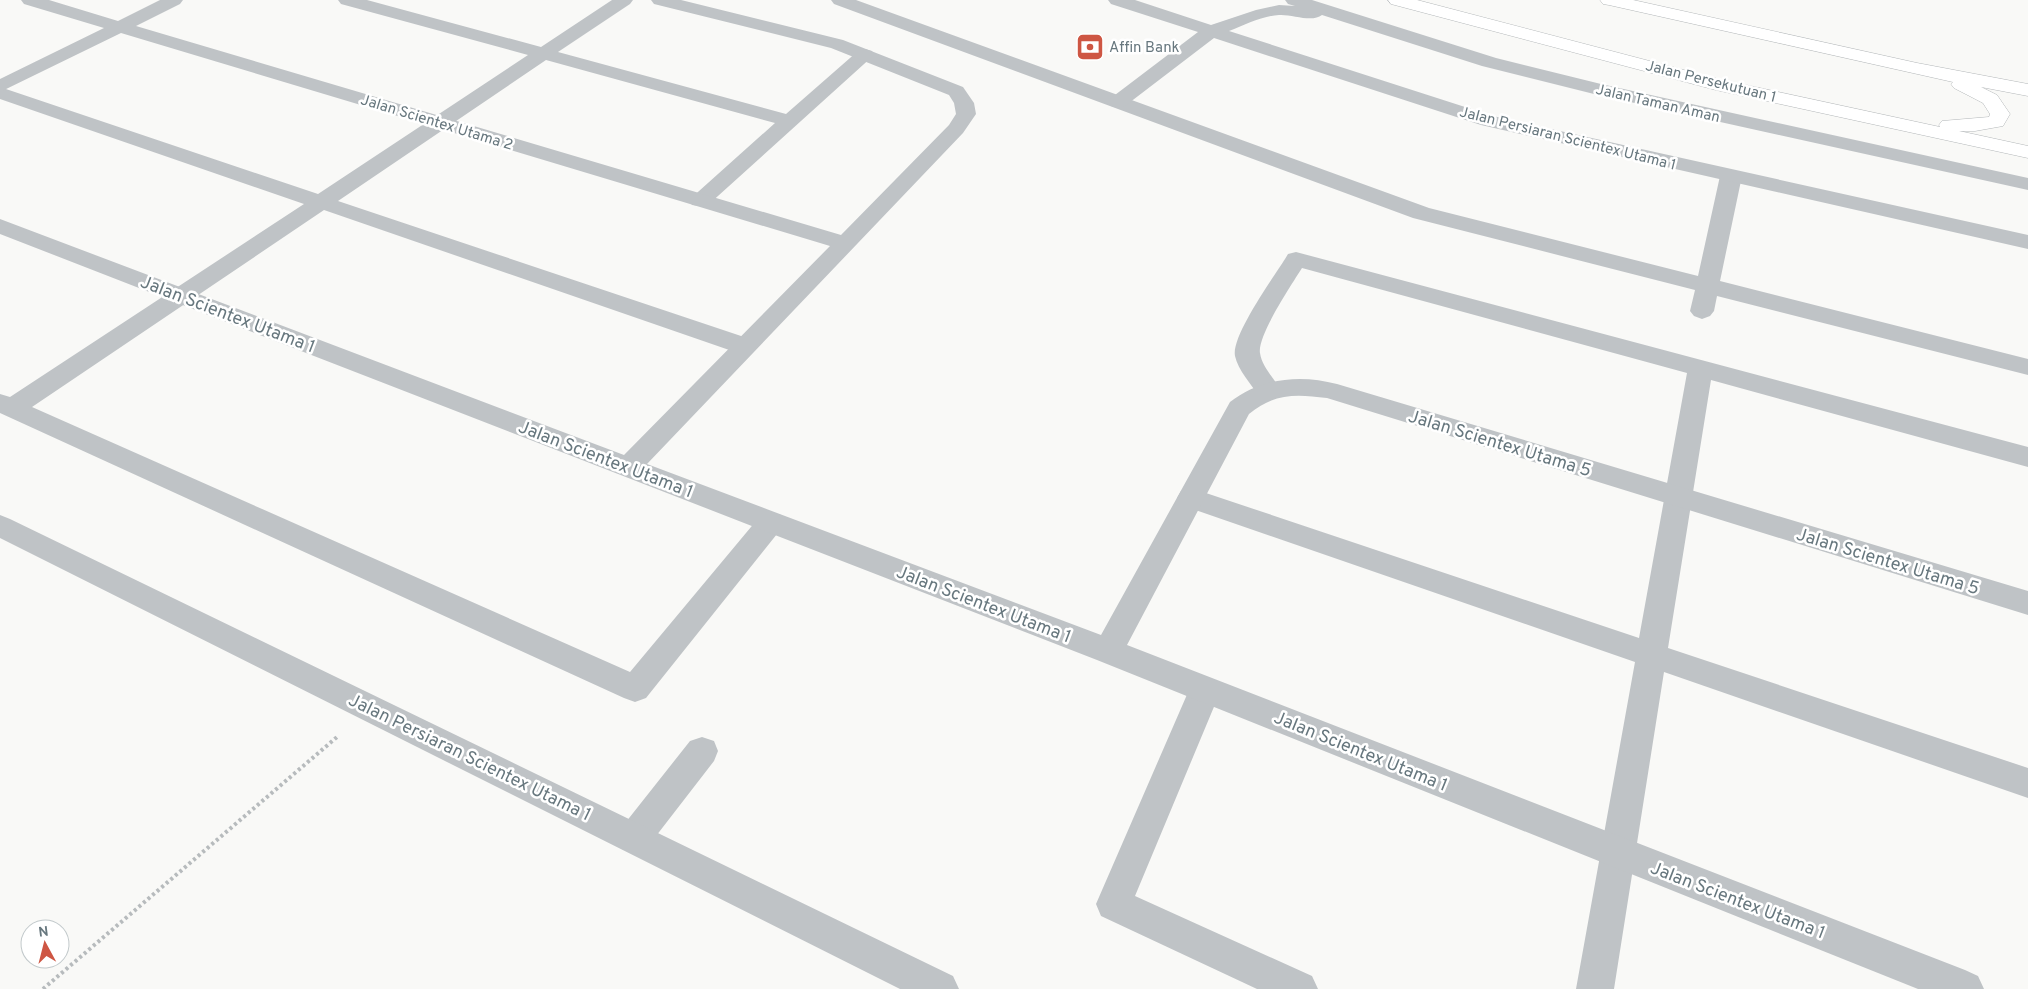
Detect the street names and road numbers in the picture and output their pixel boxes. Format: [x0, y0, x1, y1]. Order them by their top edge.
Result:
street label: Jalan Persekutuan 1 [1643, 57, 1778, 108]
street label: Jalan Taman Aman [1594, 81, 1722, 128]
street label: Jalan Scientex Utama 2 [358, 91, 515, 156]
street label: Jalan Persiaran Scientex Utama 1 [1457, 103, 1678, 176]
street label: Jalan Scientex Utama 1 [137, 271, 318, 359]
street label: Jalan Scientex Utama 5 [1405, 406, 1594, 483]
street label: Jalan Scientex Utama 1 [515, 416, 696, 504]
street label: Jalan Scientex Utama 5 [1793, 524, 1982, 601]
street label: Jalan Scientex Utama 1 [893, 561, 1074, 649]
street label: Jalan Persiaran Scientex Utama 1 [344, 689, 594, 827]
street label: Jalan Scientex Utama 1 [1270, 707, 1451, 798]
street label: Jalan Scientex Utama 1 [1647, 857, 1828, 945]

